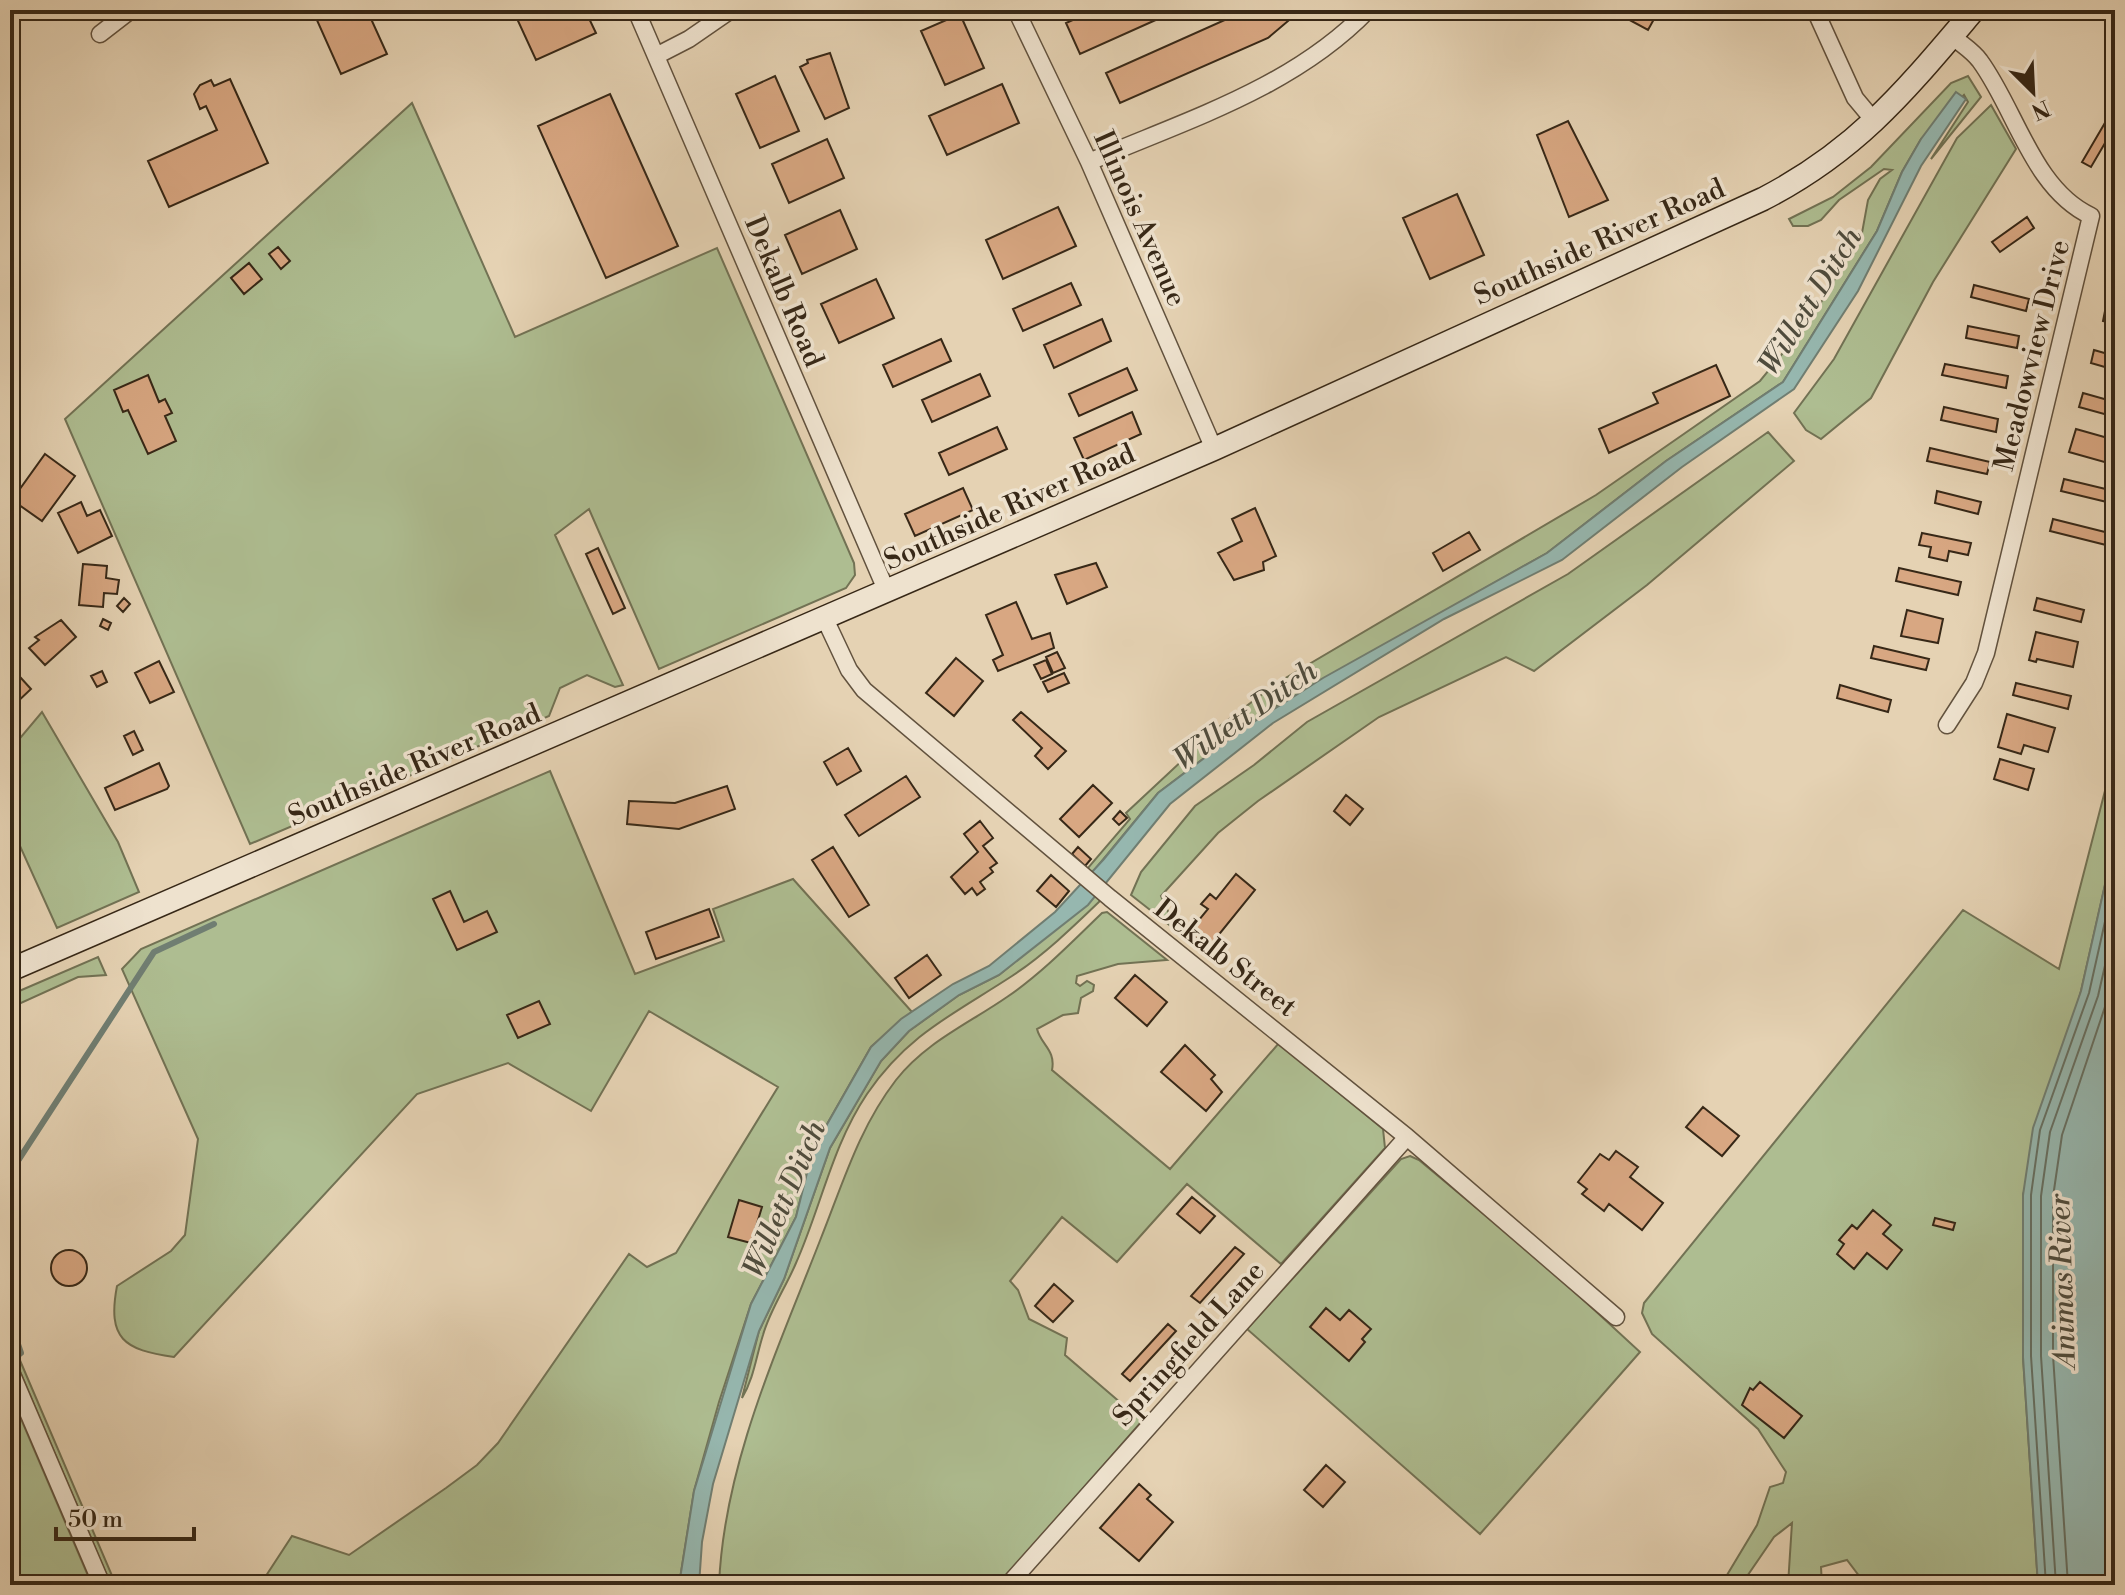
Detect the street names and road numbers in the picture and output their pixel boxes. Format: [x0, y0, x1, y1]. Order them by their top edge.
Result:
street label: Illinois Avenue [1085, 125, 1194, 312]
street label: Southside River Road [1469, 171, 1731, 313]
street label: Dekalb Road [736, 211, 831, 372]
street label: Meadowview Drive [1987, 236, 2078, 475]
street label: Southside River Road [879, 436, 1141, 578]
street label: Southside River Road [283, 696, 546, 834]
street label: Dekalb Street [1147, 892, 1304, 1025]
street label: Springfield Lane [1106, 1254, 1272, 1434]

